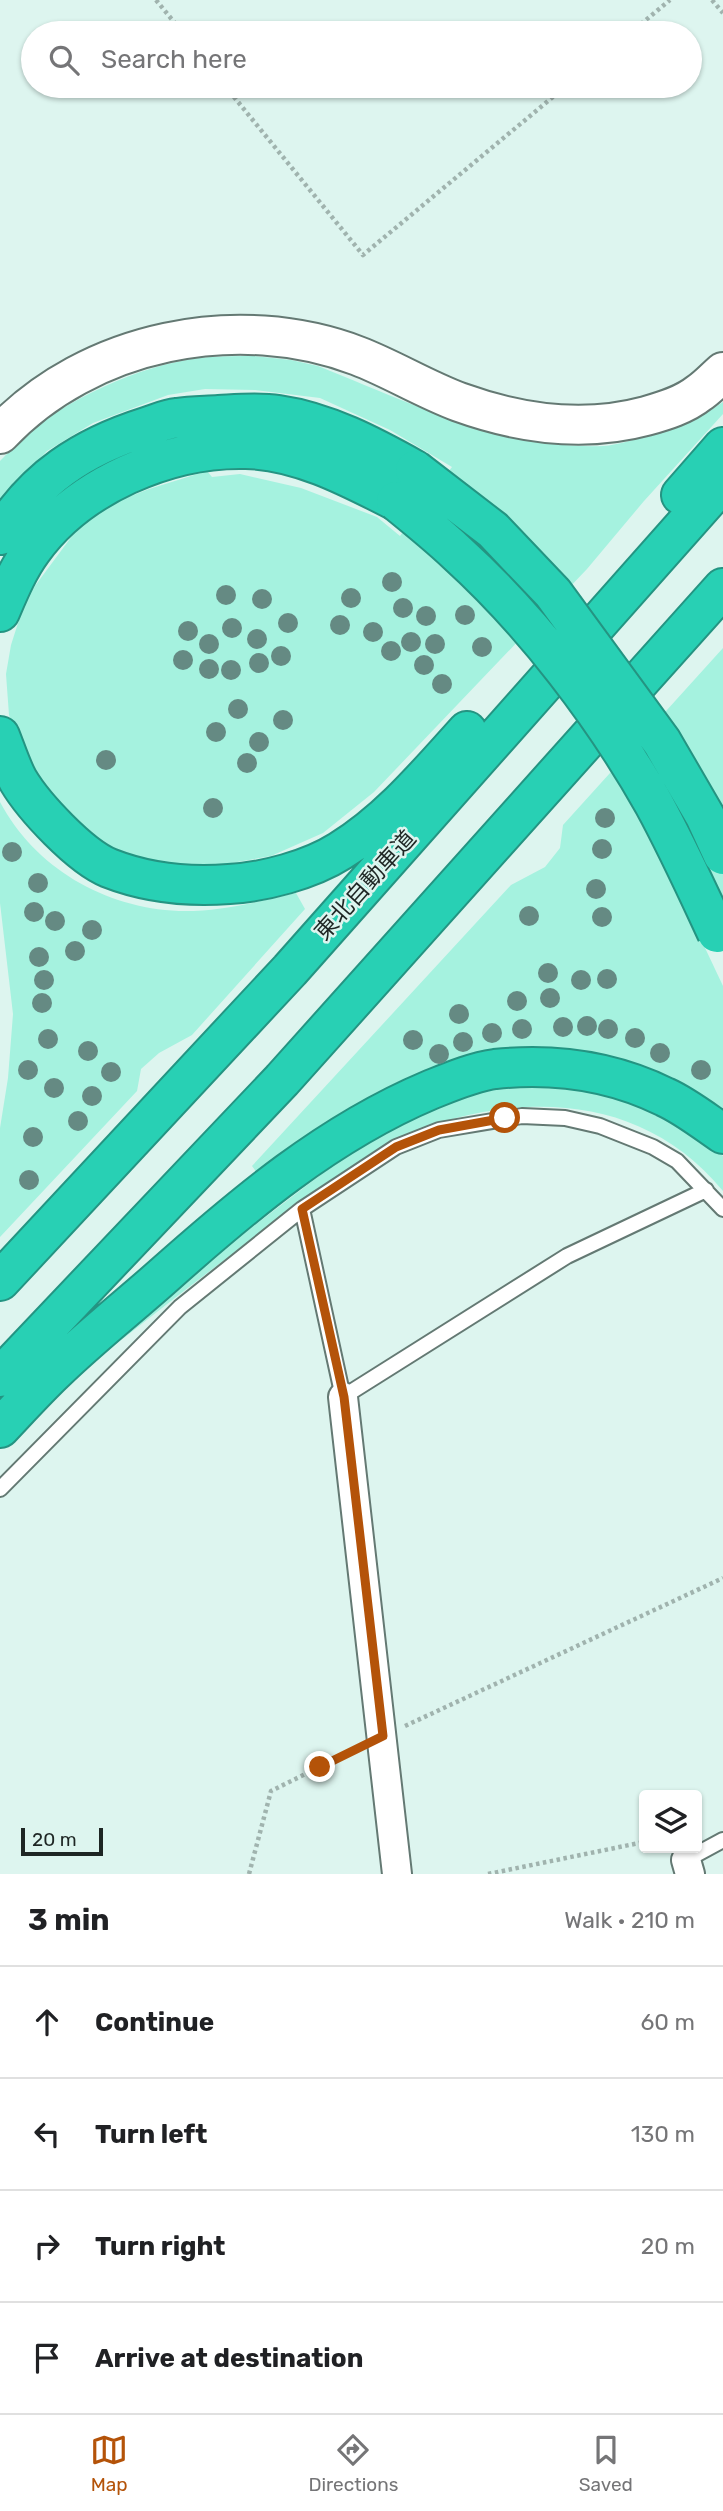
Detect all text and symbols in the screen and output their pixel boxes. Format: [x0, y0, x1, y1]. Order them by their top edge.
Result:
search box [21, 21, 702, 98]
icon: search [45, 41, 83, 79]
text: Search here [101, 44, 247, 75]
street label: 東北自動車道 [308, 824, 422, 946]
route start [489, 1102, 520, 1133]
route end [304, 1751, 335, 1782]
map controls [639, 1790, 702, 1853]
button: layers [639, 1790, 702, 1853]
scale bar [21, 1825, 103, 1857]
text: 20 m [32, 1828, 77, 1851]
text: 3 min [28, 1902, 110, 1938]
text: Walk · 210 m [564, 1906, 695, 1934]
icon: ahead [28, 2003, 66, 2041]
text: Continue [95, 2007, 214, 2038]
text: 60 m [640, 2008, 695, 2036]
icon: left [28, 2115, 66, 2153]
text: Turn left [95, 2119, 207, 2150]
text: 130 m [631, 2120, 695, 2148]
icon: right [28, 2227, 66, 2265]
text: Turn right [95, 2231, 225, 2262]
text: 20 m [641, 2232, 695, 2260]
icon: arrive [28, 2339, 66, 2377]
text: Arrive at destination [95, 2343, 363, 2374]
tab: Map [90, 2431, 128, 2496]
tab: Directions [308, 2431, 398, 2496]
tab: Saved [579, 2431, 633, 2496]

